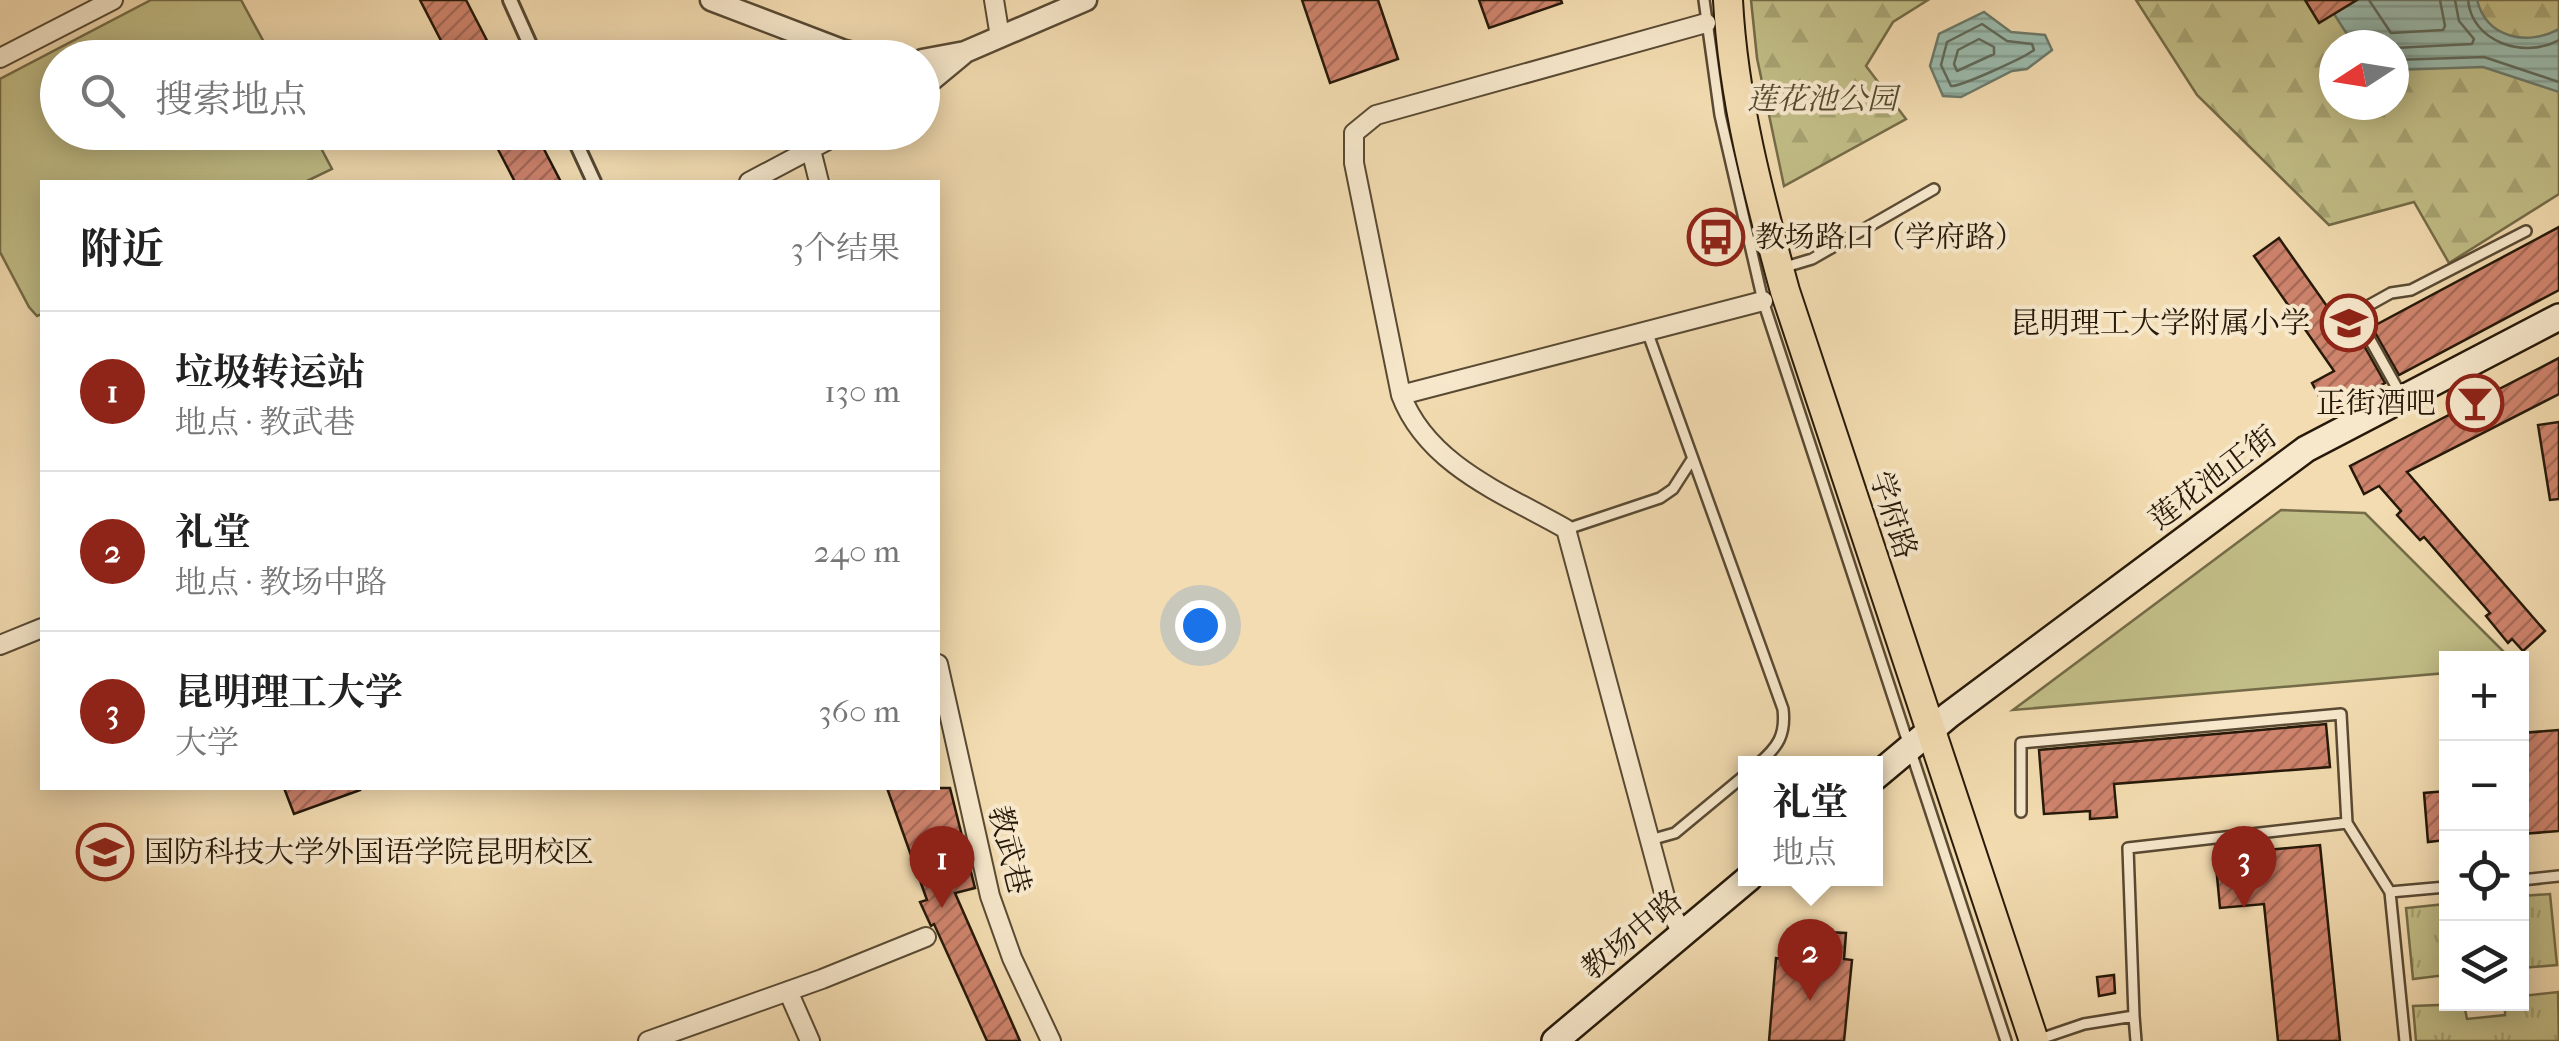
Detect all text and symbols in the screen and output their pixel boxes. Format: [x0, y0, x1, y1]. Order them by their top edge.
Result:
north arrow [2319, 30, 2409, 120]
search box [40, 40, 940, 150]
icon: search [75, 68, 130, 123]
text: 搜索地点 [155, 77, 307, 122]
park label: 莲花池公园 [1747, 82, 1901, 117]
bus stop icon: 教场路口（学府路） [1686, 207, 1746, 267]
place label: 教场路口（学府路） [1755, 220, 2025, 255]
text: 附近 [80, 225, 164, 274]
text: 3个结果 [791, 230, 900, 267]
school or university icon: 昆明理工大学附属小学 [2319, 293, 2379, 353]
place label: 昆明理工大学附属小学 [2010, 306, 2310, 341]
text: 垃圾转运站 [175, 350, 365, 395]
text: 1 [107, 373, 118, 410]
text: 130 m [824, 373, 900, 410]
bar icon: 正街酒吧 [2445, 373, 2505, 433]
place label: 正街酒吧 [2316, 386, 2436, 421]
text: 地点 · 教武巷 [175, 404, 355, 441]
street label: 莲花池正街 [2143, 419, 2283, 537]
street label: 学府路 [1862, 467, 1924, 563]
text: 礼堂 [175, 510, 251, 555]
text: 2 [104, 533, 121, 570]
text: 240 m [814, 533, 900, 570]
text: 地点 · 教场中路 [175, 564, 387, 601]
your location [1175, 600, 1226, 651]
map controls [2439, 651, 2529, 1011]
button: + [2439, 651, 2529, 741]
text: 昆明理工大学 [175, 670, 403, 715]
text: 3 [106, 693, 119, 730]
text: 360 m [818, 693, 900, 730]
text: 大学 [175, 724, 239, 761]
button: − [2439, 741, 2529, 831]
popup [1738, 756, 1883, 886]
text: 礼堂 [1772, 780, 1849, 825]
street label: 教武巷 [981, 802, 1037, 898]
school or university icon: 国防科技大学外国语学院昆明校区 [75, 822, 135, 882]
pin: 1 [910, 826, 974, 908]
pin: 3 [2212, 826, 2276, 908]
button: locate [2439, 831, 2529, 921]
text: 地点 [1772, 834, 1837, 871]
place label: 国防科技大学外国语学院昆明校区 [144, 835, 594, 870]
street label: 教场中路 [1575, 883, 1689, 987]
pin: 2 [1778, 918, 1842, 1001]
button: layers [2439, 921, 2529, 1011]

